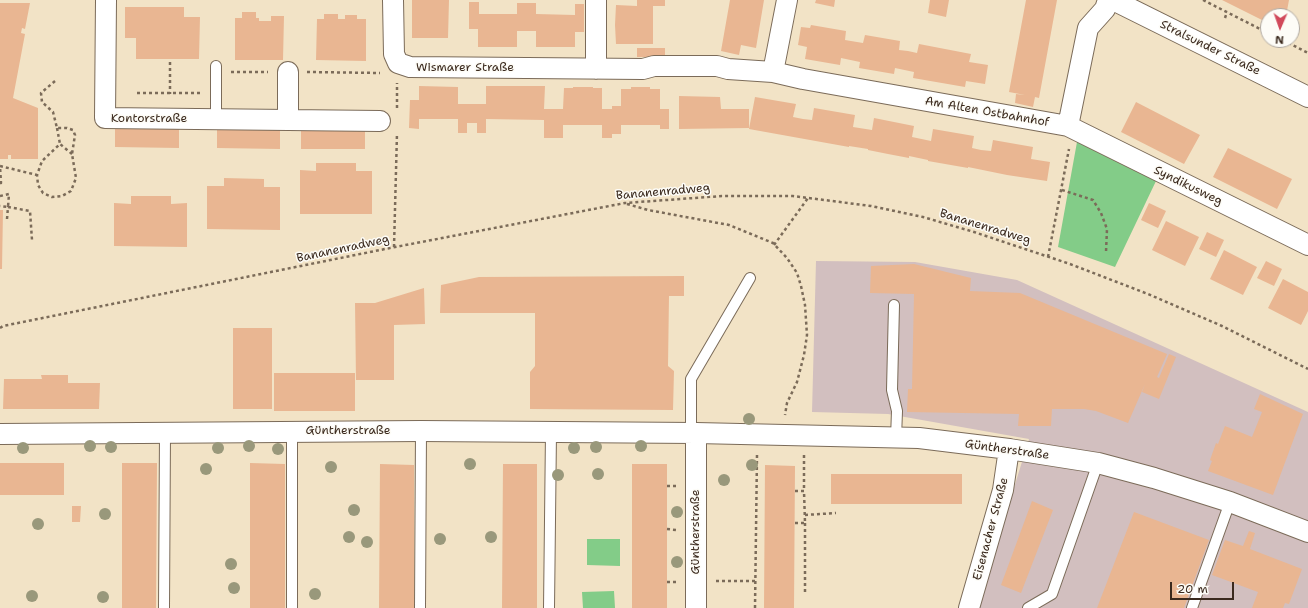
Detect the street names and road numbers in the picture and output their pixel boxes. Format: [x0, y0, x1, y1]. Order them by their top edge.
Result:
street label: Stralsunder Straße [1157, 17, 1263, 79]
street label: Wismarer Straße [416, 61, 514, 75]
street label: Am Alten Ostbahnhof [924, 94, 1050, 130]
street label: Kontorstraße [111, 112, 187, 126]
street label: Syndikusweg [1151, 163, 1225, 209]
street label: Bananenradweg [615, 181, 711, 203]
street label: Bananenradweg [938, 206, 1032, 248]
street label: Bananenradweg [295, 232, 391, 266]
street label: Güntherstraße [305, 424, 391, 438]
street label: Güntherstraße [964, 437, 1050, 463]
street label: Eisenacher Straße [970, 476, 1012, 582]
street label: Güntherstraße [689, 489, 703, 575]

